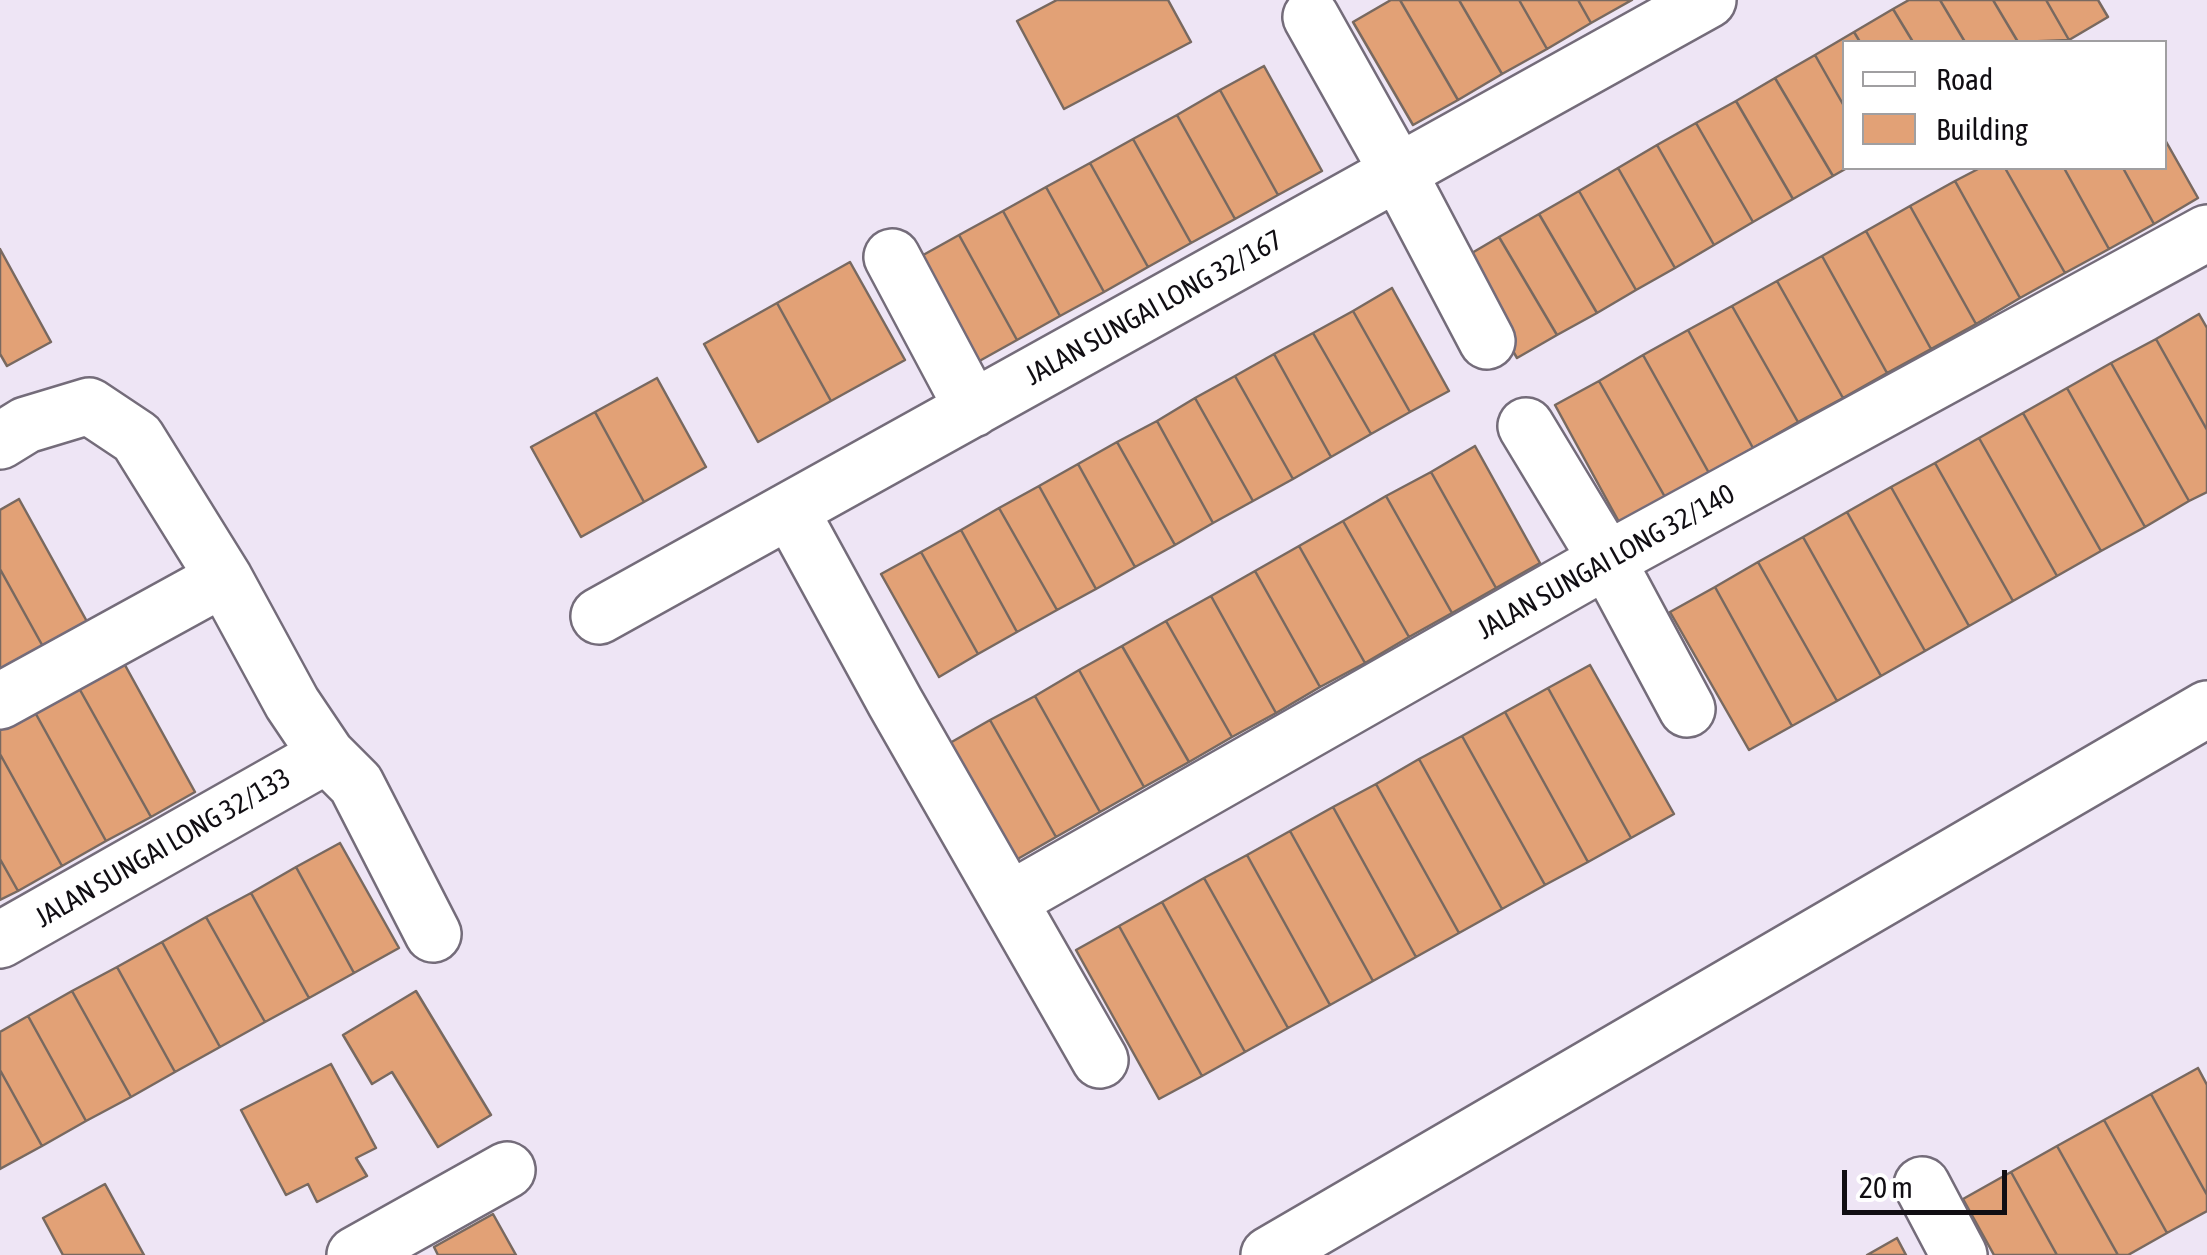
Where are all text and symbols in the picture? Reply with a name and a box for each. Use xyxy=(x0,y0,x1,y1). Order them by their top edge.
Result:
legend xyxy=(1842,40,2167,170)
text: Road xyxy=(1936,62,1993,96)
text: Building xyxy=(1936,112,2028,146)
street label: JALAN SUNGAI LONG 32/167 xyxy=(1019,223,1289,393)
street label: JALAN SUNGAI LONG 32/140 xyxy=(1471,477,1741,647)
street label: JALAN SUNGAI LONG 32/133 xyxy=(29,761,297,935)
scale bar xyxy=(1847,1150,2012,1212)
text: 20 m xyxy=(1859,1170,1913,1204)

